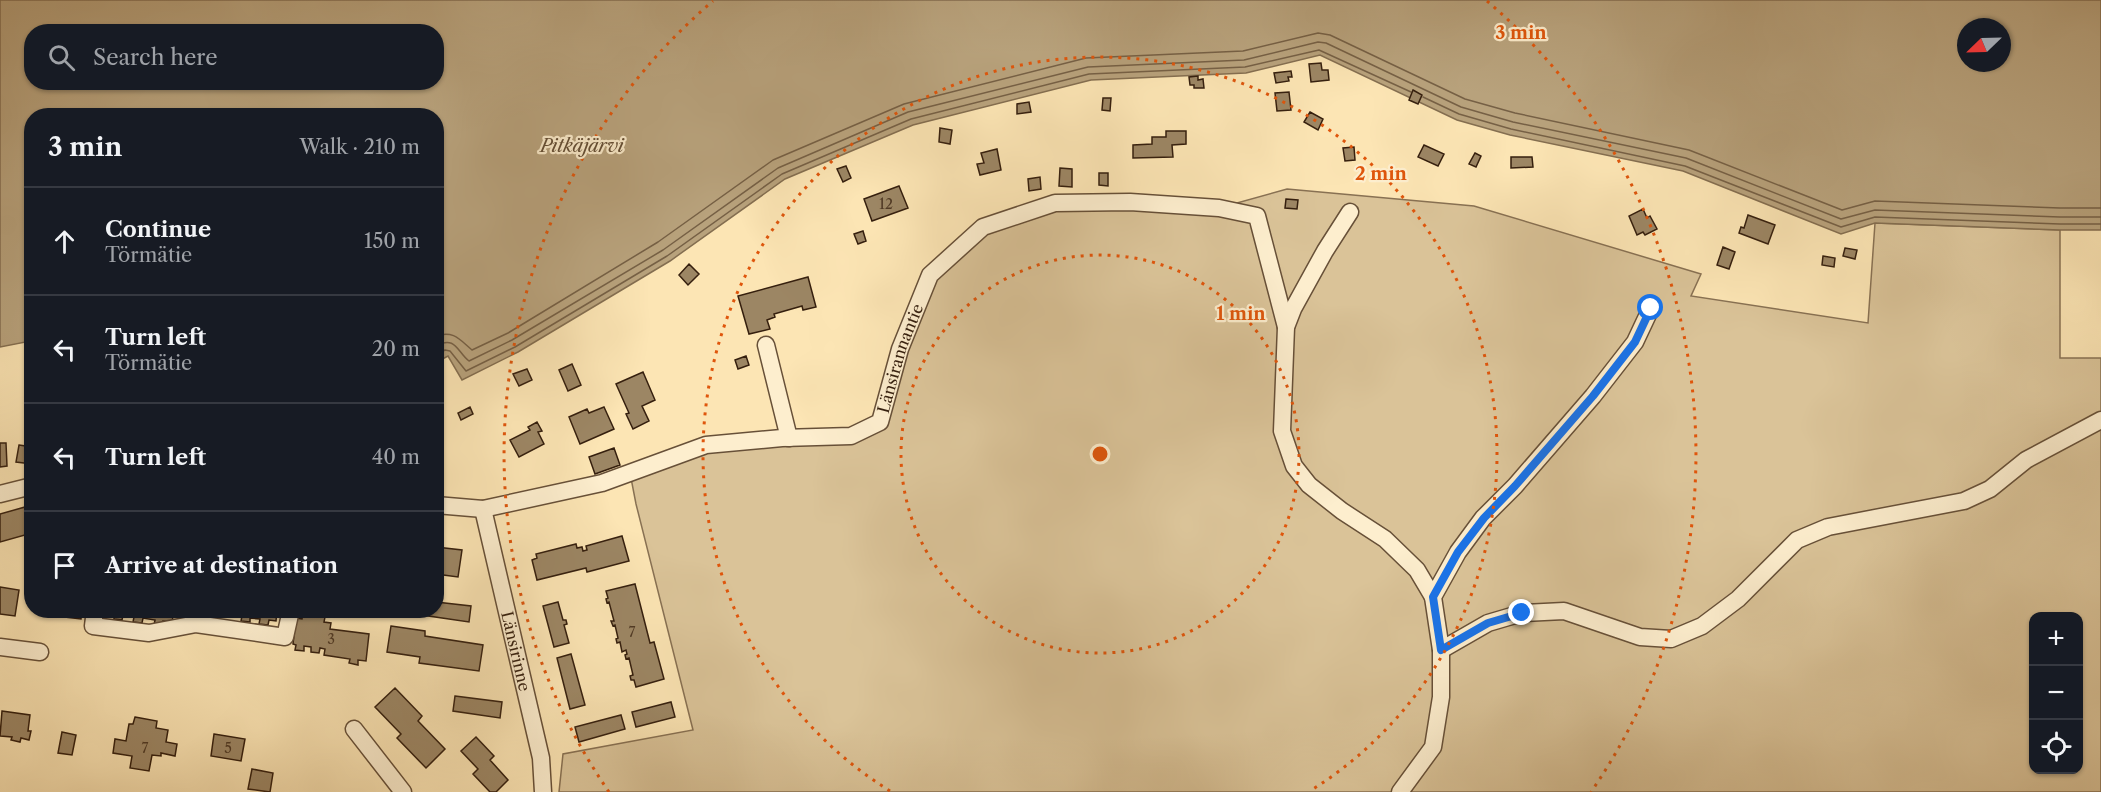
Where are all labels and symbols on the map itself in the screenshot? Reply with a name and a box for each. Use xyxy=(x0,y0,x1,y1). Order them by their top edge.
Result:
north arrow xyxy=(1957,18,2011,72)
text: 3 min xyxy=(1495,22,1547,44)
water label: Pitkäjärvi xyxy=(538,135,625,157)
text: 2 min xyxy=(1355,163,1408,185)
house number: 12 xyxy=(879,195,893,213)
route start xyxy=(1637,294,1663,320)
street label: Länsirannantie xyxy=(873,301,927,415)
text: 1 min xyxy=(1216,303,1266,325)
centre of rings xyxy=(1090,444,1110,464)
route end xyxy=(1508,599,1534,625)
street label: Länsirinne xyxy=(497,609,535,693)
house number: 7 xyxy=(629,623,636,641)
house number: 3 xyxy=(327,630,335,648)
house number: 7 xyxy=(142,739,149,757)
house number: 5 xyxy=(224,739,232,757)

